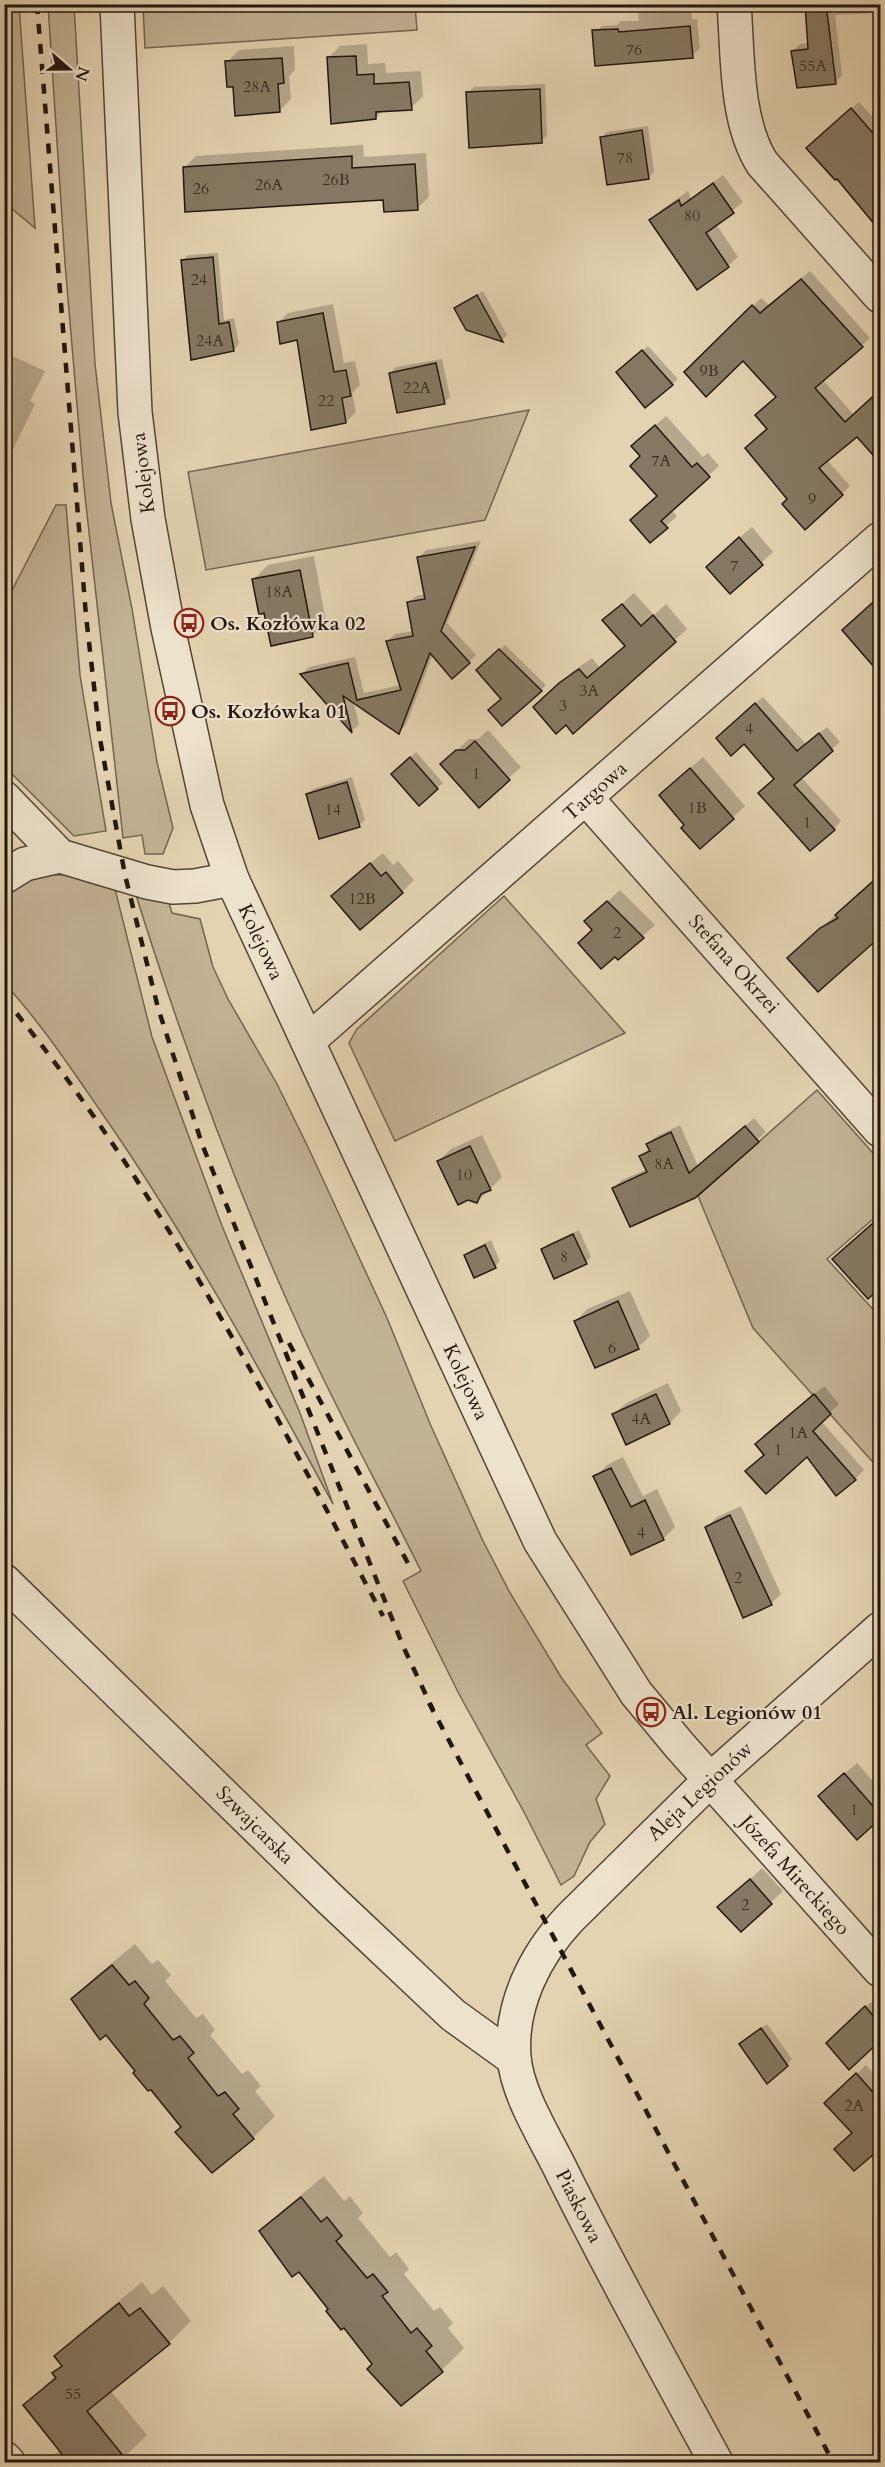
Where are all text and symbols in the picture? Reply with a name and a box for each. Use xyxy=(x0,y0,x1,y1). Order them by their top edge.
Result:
north arrow xyxy=(39,39,99,99)
house number: 76 xyxy=(626,39,642,61)
house number: 55A xyxy=(799,55,828,77)
text: N xyxy=(69,63,95,84)
house number: 28A xyxy=(243,76,272,98)
house number: 78 xyxy=(617,147,633,169)
house number: 26B xyxy=(322,169,350,191)
house number: 26A xyxy=(255,174,284,196)
house number: 26 xyxy=(193,178,209,200)
house number: 80 xyxy=(684,205,700,227)
house number: 24 xyxy=(191,269,207,291)
house number: 24A xyxy=(196,330,225,352)
house number: 9B xyxy=(699,360,719,382)
house number: 22A xyxy=(403,377,432,399)
house number: 22 xyxy=(318,390,334,412)
street label: Kolejowa xyxy=(125,431,161,515)
house number: 7A xyxy=(651,450,671,472)
house number: 9 xyxy=(808,488,816,510)
house number: 7 xyxy=(730,555,738,577)
house number: 18A xyxy=(265,581,294,603)
bus stop icon: Os. Kozłówka 02 xyxy=(173,607,205,639)
place label: Os. Kozłówka 02 xyxy=(210,610,365,637)
house number: 3A xyxy=(579,680,599,702)
bus stop icon: Os. Kozłówka 01 xyxy=(154,695,186,727)
house number: 3 xyxy=(559,695,567,717)
place label: Os. Kozłówka 01 xyxy=(191,698,346,725)
house number: 4 xyxy=(745,718,753,740)
street label: Targowa xyxy=(557,755,633,827)
house number: 1 xyxy=(472,763,480,785)
house number: 1B xyxy=(687,797,707,819)
house number: 14 xyxy=(325,799,341,821)
house number: 1 xyxy=(803,812,811,834)
house number: 12B xyxy=(348,888,376,910)
street label: Kolejowa xyxy=(232,900,290,985)
street label: Stefana Okrzei xyxy=(682,909,786,1020)
house number: 2 xyxy=(613,922,621,944)
house number: 8A xyxy=(654,1153,674,1175)
house number: 10 xyxy=(456,1164,472,1186)
house number: 8 xyxy=(560,1246,568,1268)
house number: 6 xyxy=(608,1337,616,1359)
street label: Kolejowa xyxy=(437,1340,495,1425)
house number: 4A xyxy=(631,1408,651,1430)
house number: 1A xyxy=(788,1422,808,1444)
house number: 1 xyxy=(774,1439,782,1461)
house number: 4 xyxy=(637,1522,645,1544)
house number: 2 xyxy=(734,1567,742,1589)
bus stop icon: Al. Legionów 01 xyxy=(635,1696,667,1728)
place label: Al. Legionów 01 xyxy=(672,1699,822,1726)
street label: Aleja Legionów xyxy=(641,1735,759,1847)
street label: Szwajcarska xyxy=(210,1780,300,1870)
house number: 1 xyxy=(850,1799,858,1821)
street label: Józefa Mireckiego xyxy=(732,1807,856,1941)
house number: 2 xyxy=(741,1894,749,1916)
house number: 2A xyxy=(844,2095,864,2117)
street label: Piaskowa xyxy=(549,2165,609,2248)
house number: 55 xyxy=(65,2383,81,2405)

